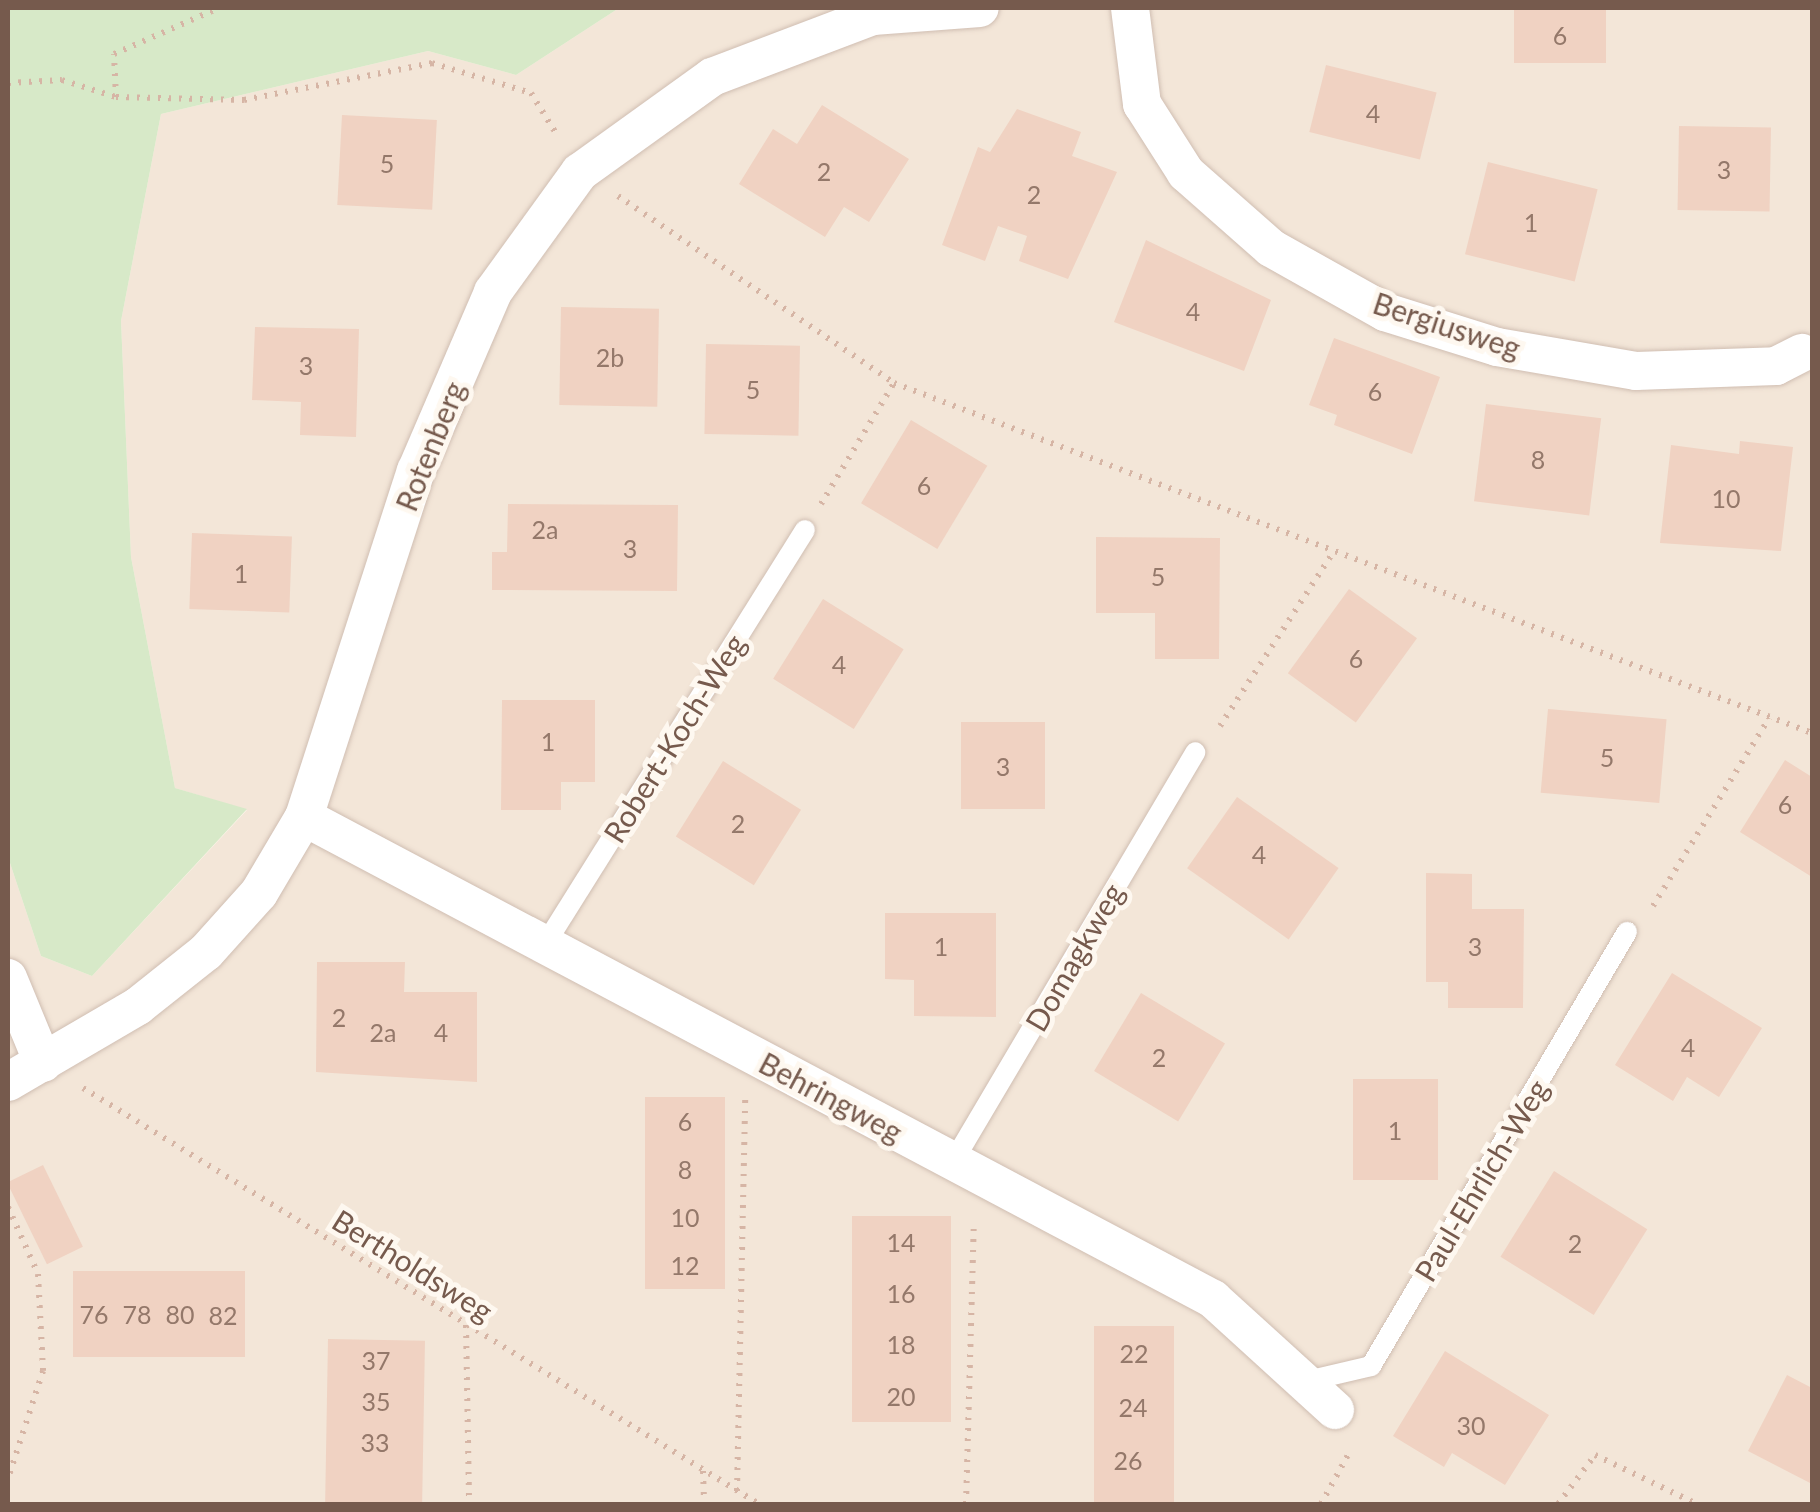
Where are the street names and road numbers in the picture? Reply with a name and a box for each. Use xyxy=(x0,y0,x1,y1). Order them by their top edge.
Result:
street label: Bergiusweg xyxy=(1369,284,1525,366)
street label: Rotenberg xyxy=(388,376,472,516)
street label: Robert-Koch-Weg xyxy=(596,627,752,849)
street label: Domagkweg xyxy=(1017,877,1131,1037)
street label: Behringweg xyxy=(753,1044,909,1150)
street label: Paul-Ehrlich-Weg xyxy=(1407,1073,1555,1287)
street label: Bertholdsweg xyxy=(326,1201,500,1329)

